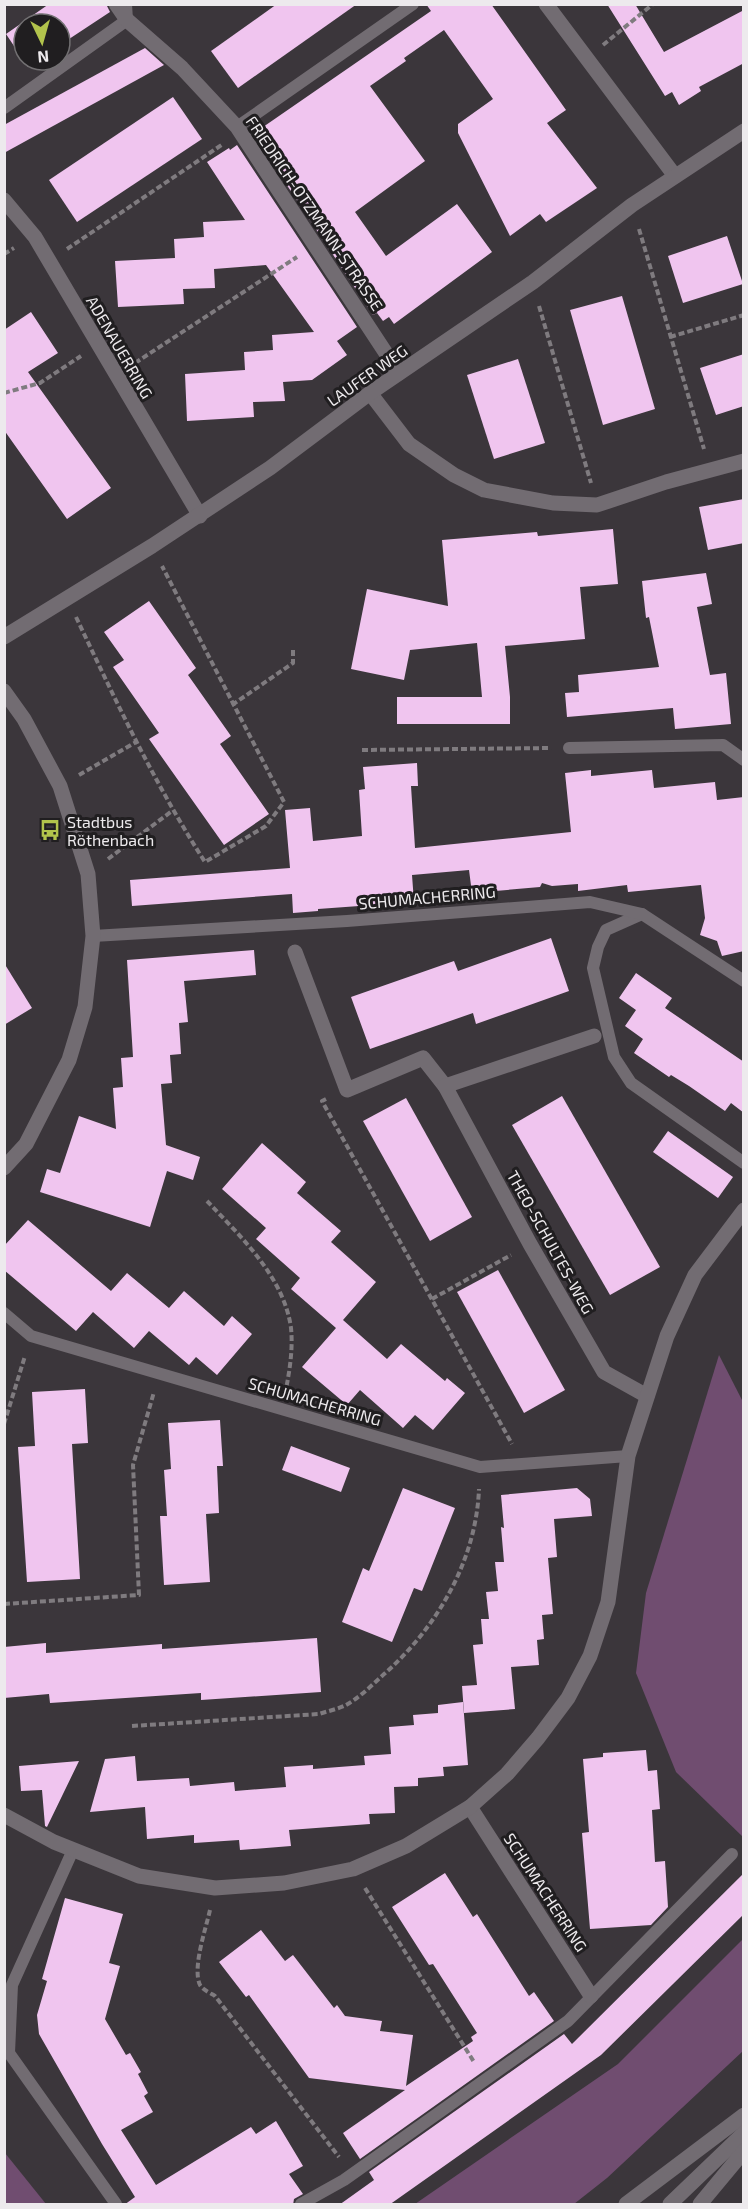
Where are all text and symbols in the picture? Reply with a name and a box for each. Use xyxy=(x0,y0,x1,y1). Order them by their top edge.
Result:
north arrow xyxy=(12,12,72,72)
text: N xyxy=(37,47,50,67)
street label: FRIEDRICH-OTZMANN-STRASSE xyxy=(243,112,387,314)
street label: ADENAUERRING xyxy=(83,292,157,402)
street label: LAUFER WEG xyxy=(323,340,411,410)
place label: Stadtbus Röthenbach xyxy=(67,812,154,849)
bus stop icon: Stadtbus Röthenbach xyxy=(38,818,62,842)
street label: SCHUMACHERRING xyxy=(358,882,496,912)
street label: THEO-SCHULTES-WEG xyxy=(504,1167,598,1317)
street label: SCHUMACHERRING xyxy=(246,1373,384,1429)
street label: SCHUMACHERRING xyxy=(501,1829,591,1955)

